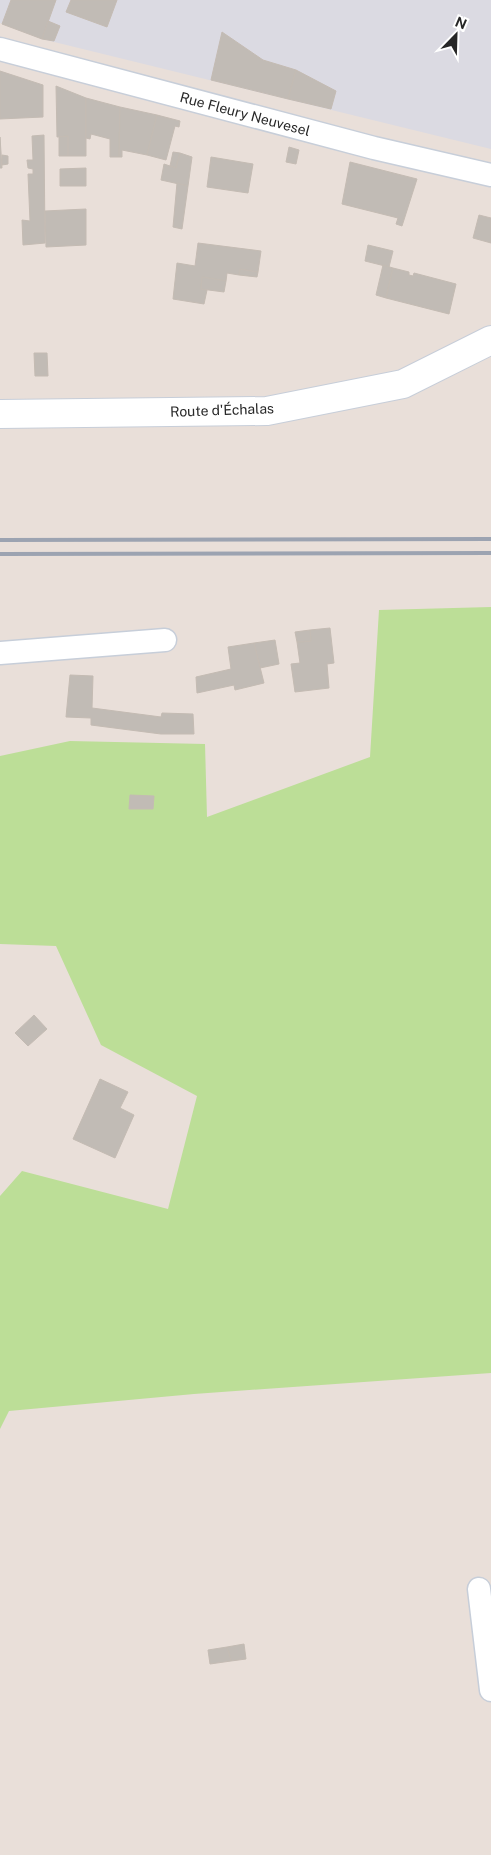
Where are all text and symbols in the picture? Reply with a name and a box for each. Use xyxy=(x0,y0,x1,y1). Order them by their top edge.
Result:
north arrow xyxy=(431,10,481,60)
text: N xyxy=(453,14,469,33)
street label: Rue Fleury Neuvesel xyxy=(178,89,312,139)
street label: Route d'Échalas xyxy=(170,399,274,420)

